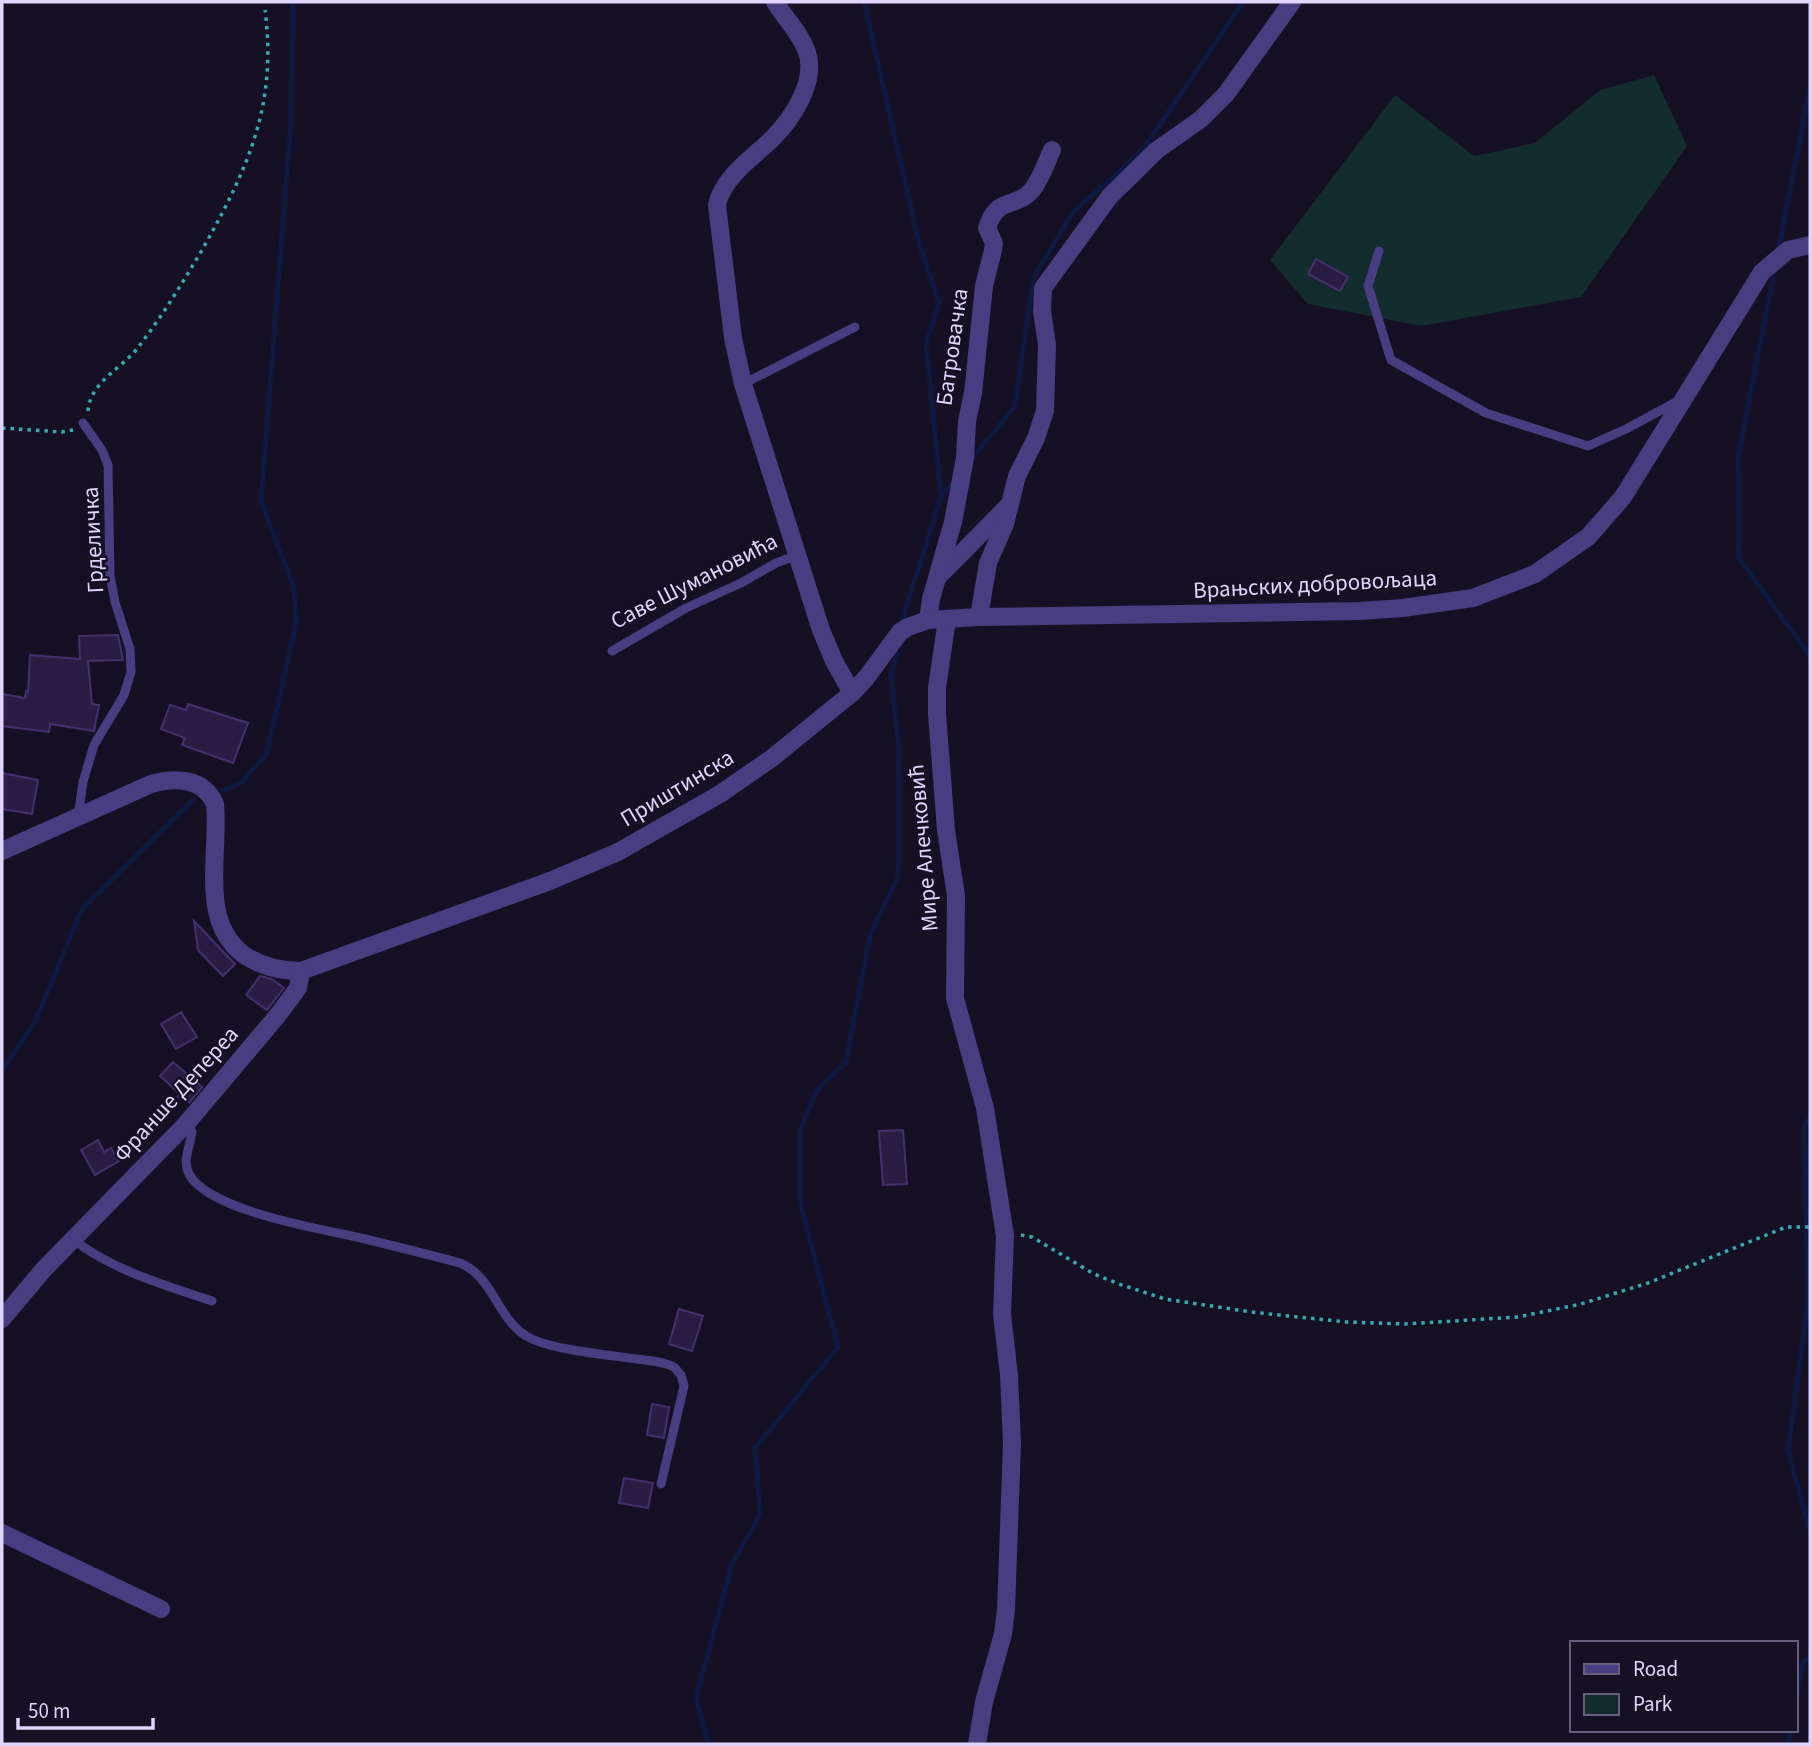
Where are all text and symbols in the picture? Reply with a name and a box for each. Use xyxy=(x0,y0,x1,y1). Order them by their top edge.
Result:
street label: Батровачка xyxy=(927,286,977,408)
street label: Грделичка xyxy=(74,486,112,594)
street label: Саве Шумановића xyxy=(605,525,783,637)
street label: Врањских добровољаца xyxy=(1192,561,1438,607)
street label: Приштинска xyxy=(614,741,740,835)
street label: Мире Алечковић xyxy=(899,763,947,933)
street label: Франше Депереа xyxy=(106,1019,246,1169)
legend xyxy=(1570,1641,1798,1732)
text: Road xyxy=(1633,1654,1678,1684)
scale bar xyxy=(18,1686,152,1730)
text: Park xyxy=(1633,1689,1673,1719)
text: 50 m xyxy=(28,1696,70,1726)

